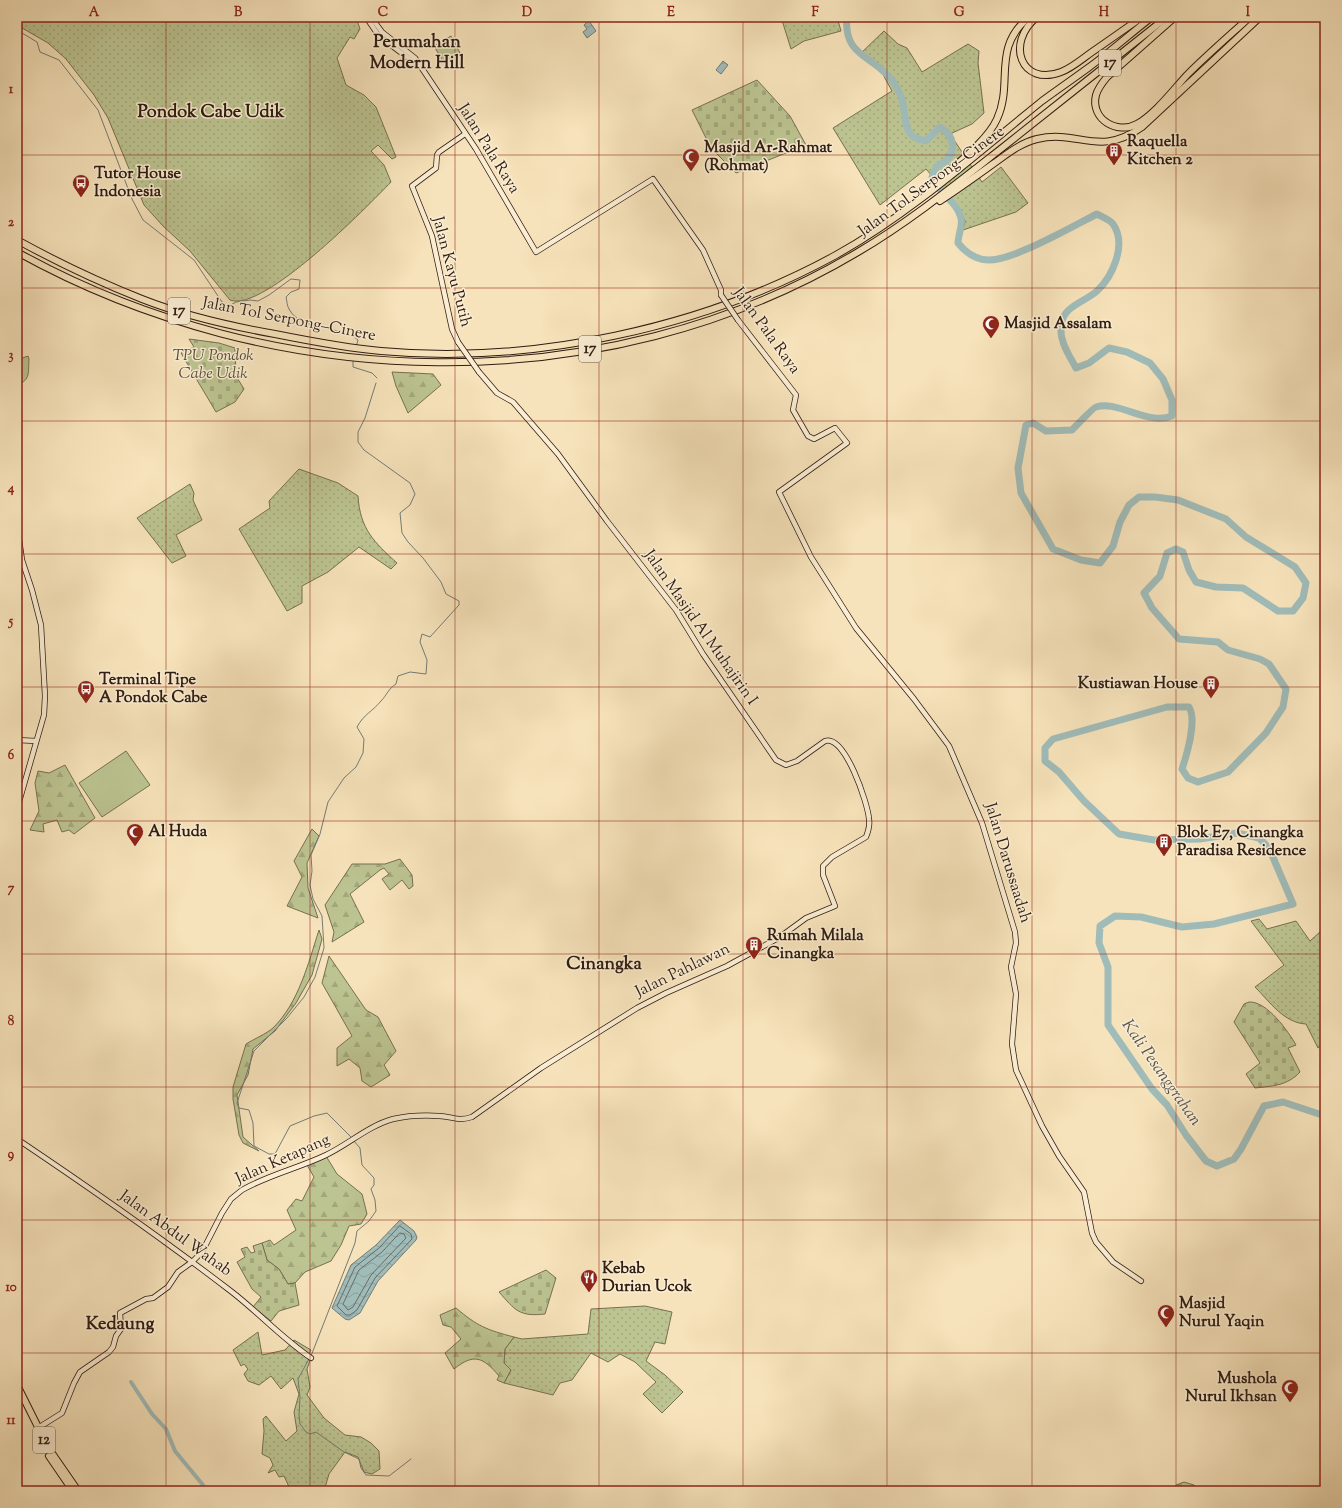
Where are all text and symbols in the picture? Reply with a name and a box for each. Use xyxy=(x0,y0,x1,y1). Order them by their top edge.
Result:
text: A xyxy=(89,4,100,22)
text: B xyxy=(234,4,243,22)
text: C xyxy=(378,4,388,22)
text: D xyxy=(522,4,532,22)
text: E xyxy=(667,4,675,22)
text: F xyxy=(811,4,819,22)
text: G xyxy=(954,4,965,22)
text: H xyxy=(1099,4,1110,22)
text: I xyxy=(1246,4,1251,22)
district label: Perumahan Modern Hill xyxy=(369,30,466,77)
road number: 17 xyxy=(1099,50,1121,76)
text: 1 xyxy=(9,81,14,99)
street label: Jalan Pala Raya xyxy=(451,99,525,199)
district label: Pondok Cabe Udik xyxy=(137,100,285,126)
street label: Jalan Tol Serpong–Cinere xyxy=(853,121,1010,244)
place label: Raquella Kitchen 2 xyxy=(1127,131,1193,172)
place label: Masjid Ar-Rahmat (Rohmat) xyxy=(704,137,833,178)
building icon: Raquella Kitchen 2 xyxy=(1104,141,1124,166)
mosque icon: Masjid Ar-Rahmat (Rohmat) xyxy=(681,147,701,172)
place label: Tutor House Indonesia xyxy=(94,163,182,204)
bus stop icon: Tutor House Indonesia xyxy=(71,173,91,198)
street label: Jalan Kayu Putih xyxy=(425,213,477,330)
text: 2 xyxy=(8,214,15,232)
street label: Jalan Pala Raya xyxy=(726,282,806,380)
street label: Jalan Tol Serpong–Cinere xyxy=(199,292,378,348)
road number: 17 xyxy=(168,298,190,324)
place label: Masjid Assalam xyxy=(1004,313,1113,336)
mosque icon: Masjid Assalam xyxy=(981,314,1001,339)
road number: 17 xyxy=(579,336,601,362)
park label: TPU Pondok Cabe Udik xyxy=(173,345,253,386)
text: 3 xyxy=(8,347,14,365)
text: 4 xyxy=(7,480,15,498)
street label: Jalan Masjid Al Muhajirin I xyxy=(637,545,763,710)
text: 5 xyxy=(8,613,14,631)
place label: Terminal Tipe A Pondok Cabe xyxy=(99,669,208,710)
place label: Kustiawan House xyxy=(1078,673,1199,696)
building icon: Kustiawan House xyxy=(1201,674,1221,699)
bus stop icon: Terminal Tipe A Pondok Cabe xyxy=(76,679,96,704)
text: 6 xyxy=(8,747,15,765)
street label: Jalan Darussaadah xyxy=(977,799,1036,927)
place label: Al Huda xyxy=(148,821,208,844)
mosque icon: Al Huda xyxy=(125,822,145,847)
place label: Blok E7, Cinangka Paradisa Residence xyxy=(1177,822,1307,863)
building icon: Blok E7, Cinangka Paradisa Residence xyxy=(1154,832,1174,857)
text: 7 xyxy=(8,880,15,898)
place label: Rumah Milala Cinangka xyxy=(767,925,864,966)
building icon: Rumah Milala Cinangka xyxy=(744,935,764,960)
street label: Jalan Pahlawan xyxy=(631,938,735,1004)
district label: Cinangka xyxy=(566,952,643,978)
text: 8 xyxy=(8,1013,15,1031)
water label: Kali Pesanggrahan xyxy=(1115,1015,1207,1131)
street label: Jalan Ketapang xyxy=(231,1129,334,1191)
text: 9 xyxy=(8,1146,15,1164)
street label: Jalan Abdul Wahab xyxy=(113,1185,236,1283)
place label: Kebab Durian Ucok xyxy=(602,1258,692,1299)
restaurant icon: Kebab Durian Ucok xyxy=(579,1268,599,1293)
text: 10 xyxy=(5,1279,17,1297)
place label: Masjid Nurul Yaqin xyxy=(1179,1293,1265,1334)
mosque icon: Masjid Nurul Yaqin xyxy=(1156,1303,1176,1328)
district label: Kedaung xyxy=(86,1312,154,1338)
place label: Mushola Nurul Ikhsan xyxy=(1185,1368,1278,1409)
mosque icon: Mushola Nurul Ikhsan xyxy=(1280,1378,1300,1403)
text: 11 xyxy=(7,1412,16,1430)
road number: 12 xyxy=(33,1427,55,1453)

